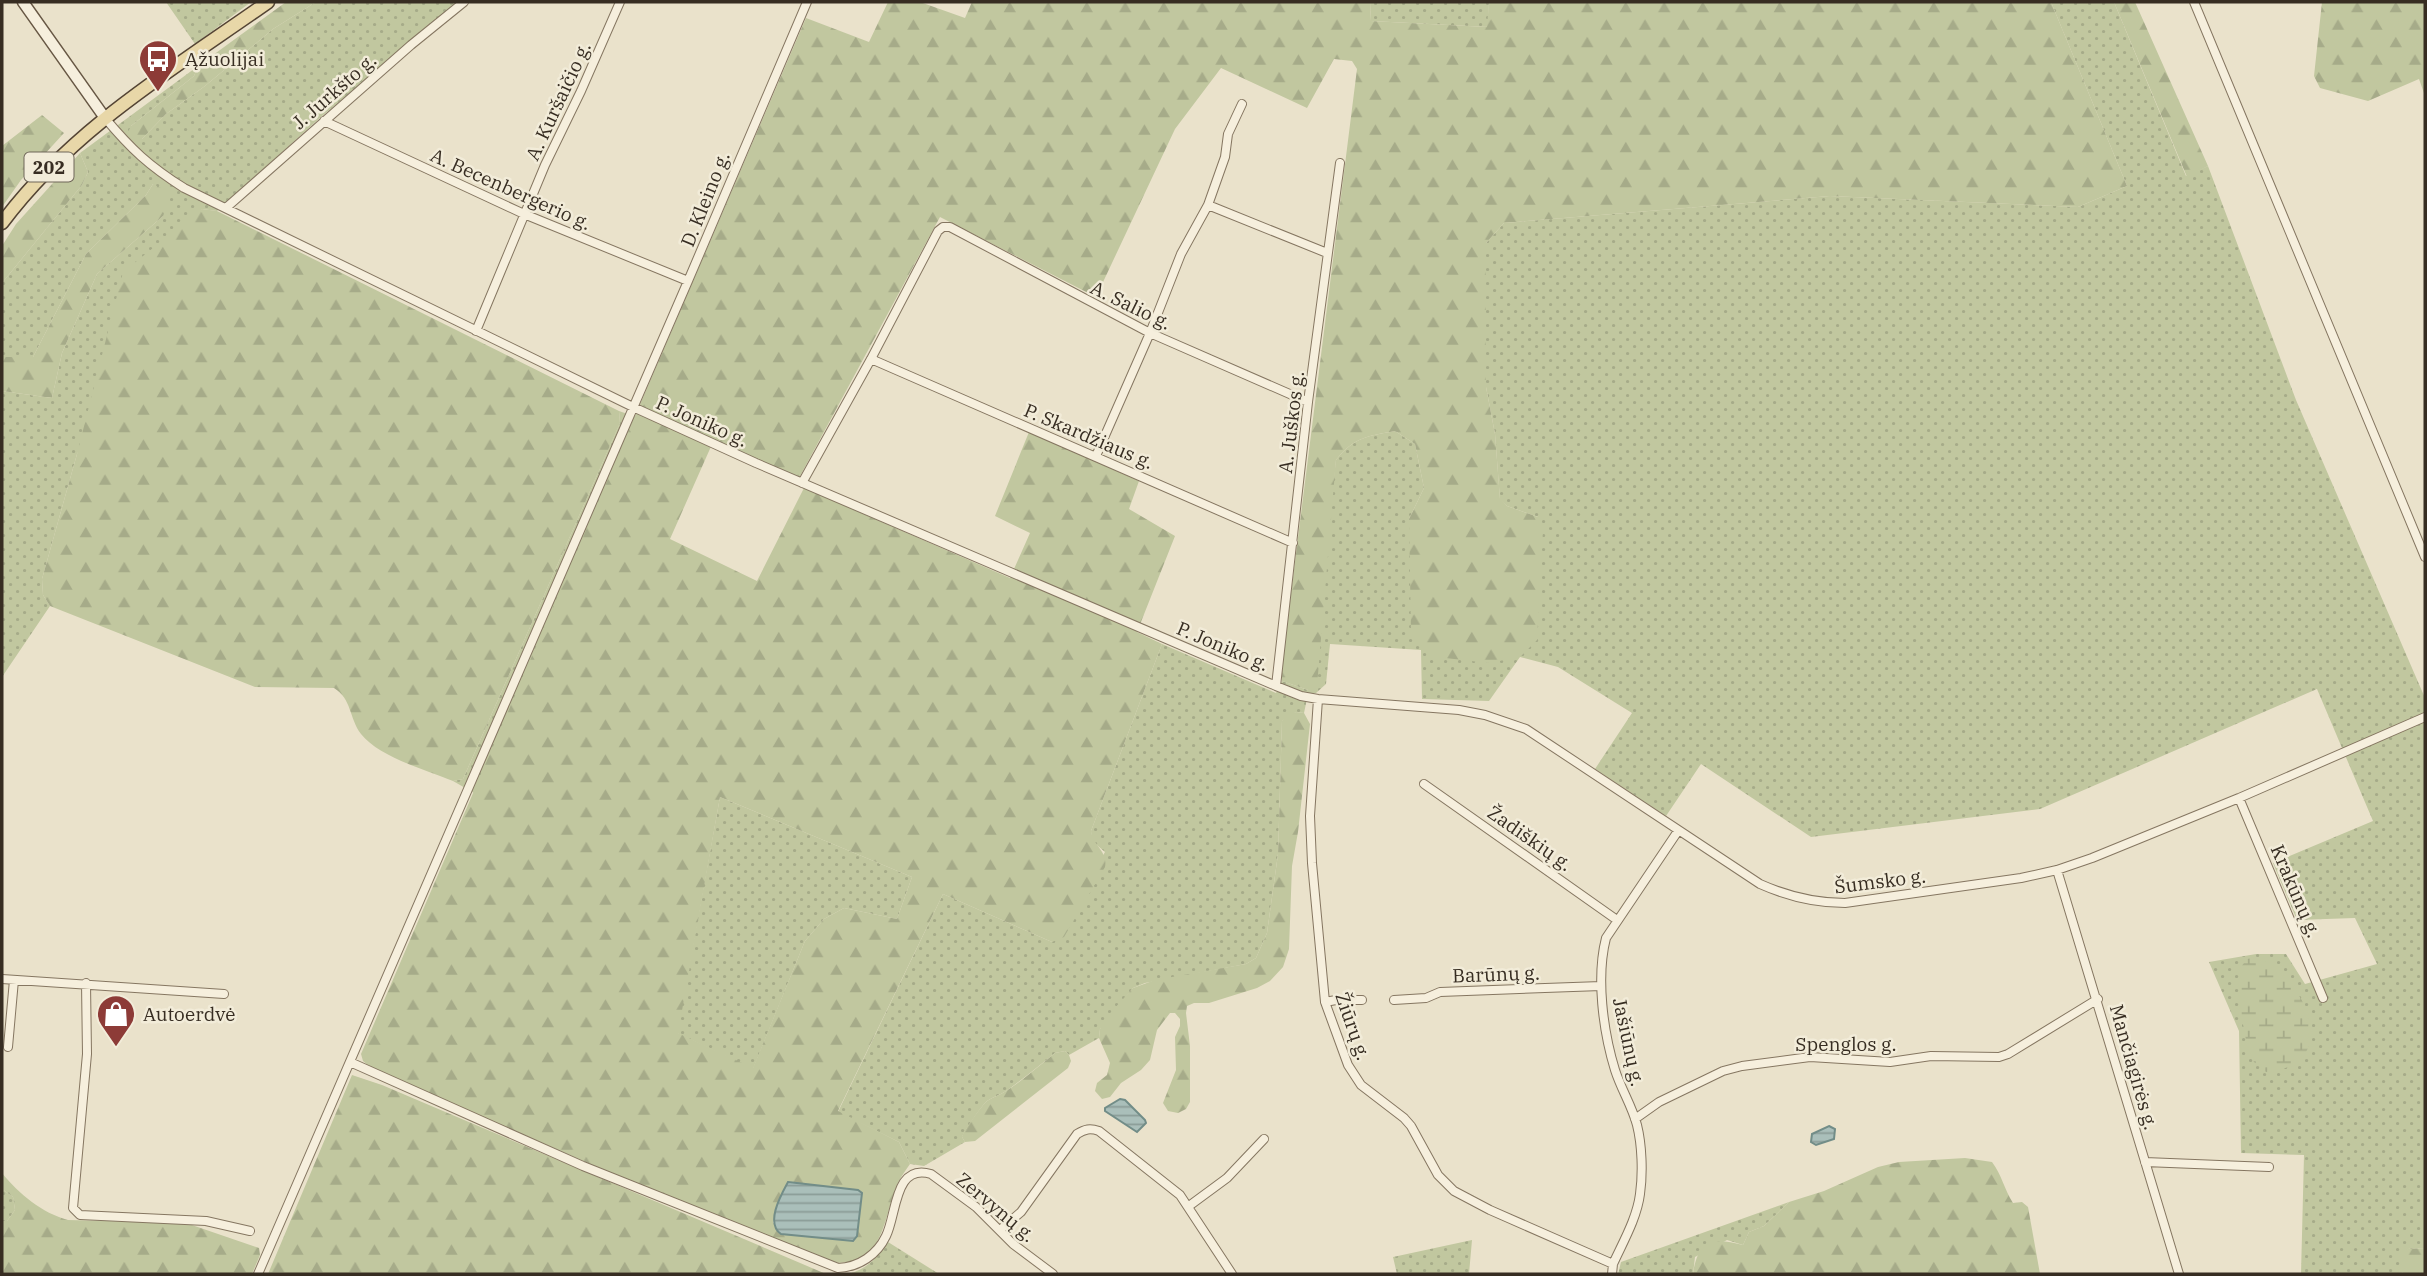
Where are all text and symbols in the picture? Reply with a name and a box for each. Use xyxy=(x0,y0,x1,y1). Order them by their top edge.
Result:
bus stop icon: Ąžuolijai xyxy=(137,38,179,93)
street label: A. Kuršaičio g. xyxy=(520,38,596,164)
place label: Ąžuolijai xyxy=(185,47,264,71)
street label: J. Jurkšto g. xyxy=(287,48,381,134)
street label: A. Becenbergerio g. xyxy=(427,143,595,235)
street label: D. Kleino g. xyxy=(675,148,735,250)
road number: 202 xyxy=(24,152,74,182)
street label: A. Salio g. xyxy=(1087,275,1175,335)
street label: A. Juškos g. xyxy=(1273,369,1309,475)
street label: P. Joniko g. xyxy=(652,390,752,452)
street label: P. Skardžiaus g. xyxy=(1021,398,1157,474)
street label: P. Joniko g. xyxy=(1173,616,1273,676)
street label: Žadiškių g. xyxy=(1483,800,1577,876)
street label: Krakūnų g. xyxy=(2266,841,2326,941)
street label: Šumsko g. xyxy=(1833,863,1927,899)
street label: Barūnų g. xyxy=(1452,960,1540,988)
street label: Žiūrų g. xyxy=(1330,989,1376,1063)
shop icon: Autoerdvė xyxy=(95,993,137,1048)
street label: Jašiūnų g. xyxy=(1608,996,1650,1088)
street label: Mančiagirės g. xyxy=(2105,1001,2163,1133)
place label: Autoerdvė xyxy=(143,1002,235,1026)
street label: Spenglos g. xyxy=(1795,1032,1897,1056)
street label: Zervynų g. xyxy=(952,1167,1040,1247)

